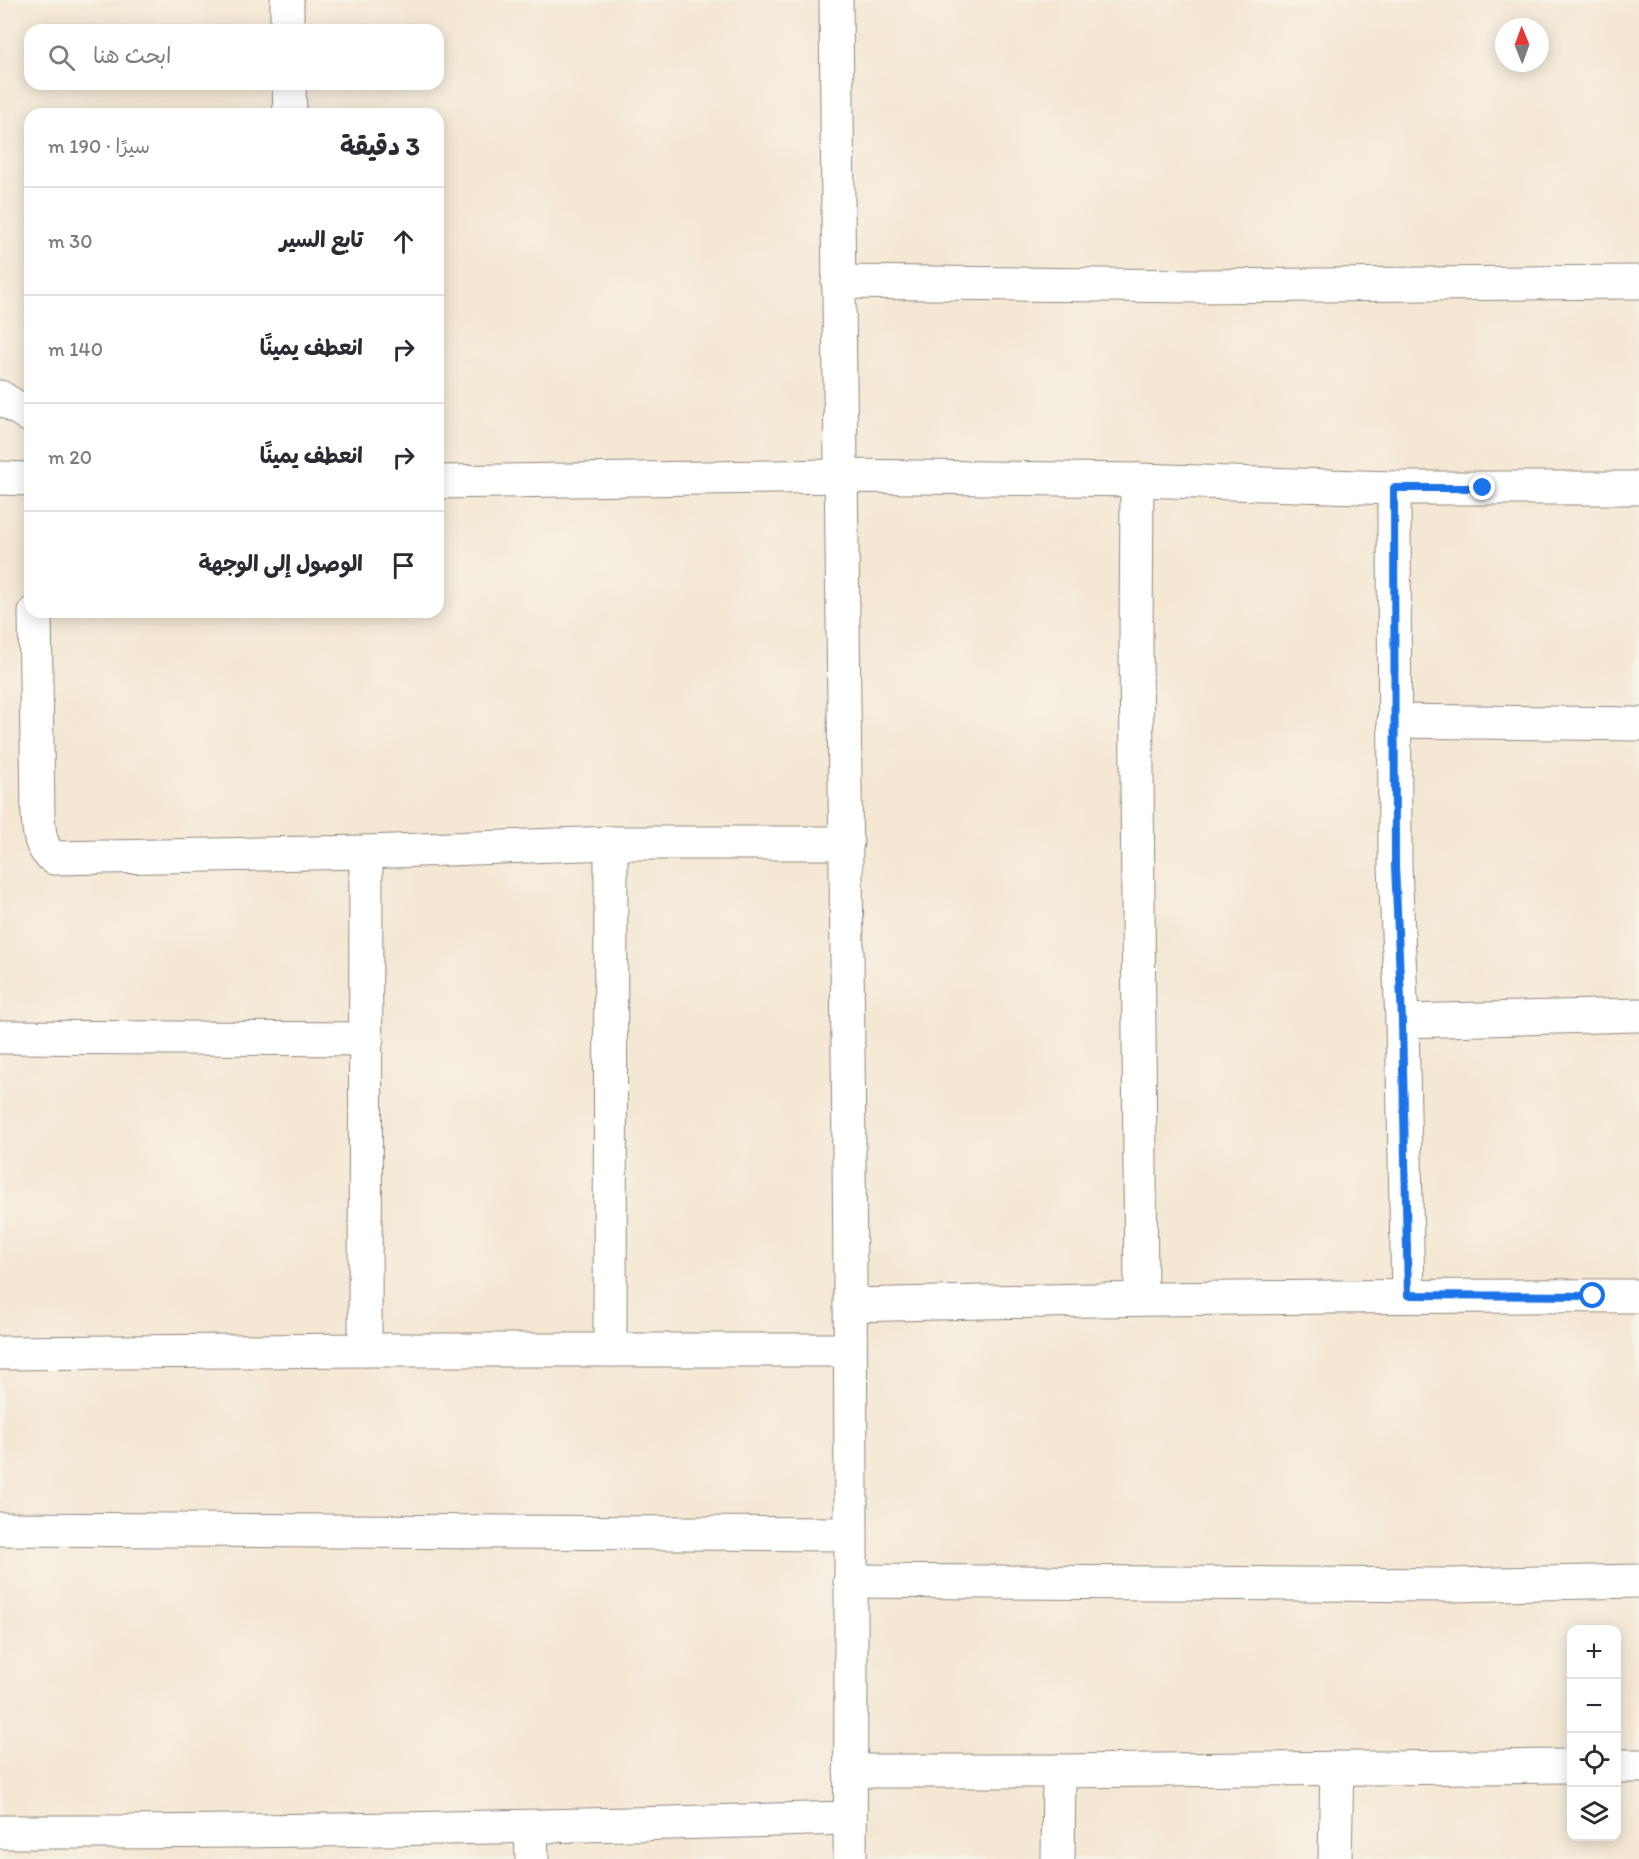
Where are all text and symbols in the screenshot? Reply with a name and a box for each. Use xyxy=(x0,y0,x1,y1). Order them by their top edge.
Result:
north arrow xyxy=(1495,18,1549,72)
search box xyxy=(24,24,444,90)
icon: search xyxy=(45,41,78,74)
text: ابحث هنا xyxy=(93,42,172,69)
text: 3 دقيقة xyxy=(340,130,420,162)
text: سيرًا · 190 m xyxy=(48,134,150,158)
icon: ahead xyxy=(387,225,420,258)
text: تابع السير xyxy=(280,226,363,253)
text: 30 m xyxy=(48,229,93,253)
icon: right xyxy=(387,333,420,366)
text: انعطف يمينًا xyxy=(260,334,363,361)
text: 140 m xyxy=(48,337,103,361)
icon: right xyxy=(387,441,420,474)
text: انعطف يمينًا xyxy=(260,442,363,469)
text: 20 m xyxy=(48,445,92,469)
route end xyxy=(1469,474,1495,500)
icon: arrive xyxy=(387,549,420,582)
text: الوصول إلى الوجهة xyxy=(198,550,363,577)
route start xyxy=(1579,1282,1605,1308)
map controls xyxy=(1567,1625,1621,1841)
button: + xyxy=(1567,1625,1621,1679)
button: − xyxy=(1567,1679,1621,1733)
button: locate xyxy=(1567,1733,1621,1787)
button: layers xyxy=(1567,1787,1621,1841)

